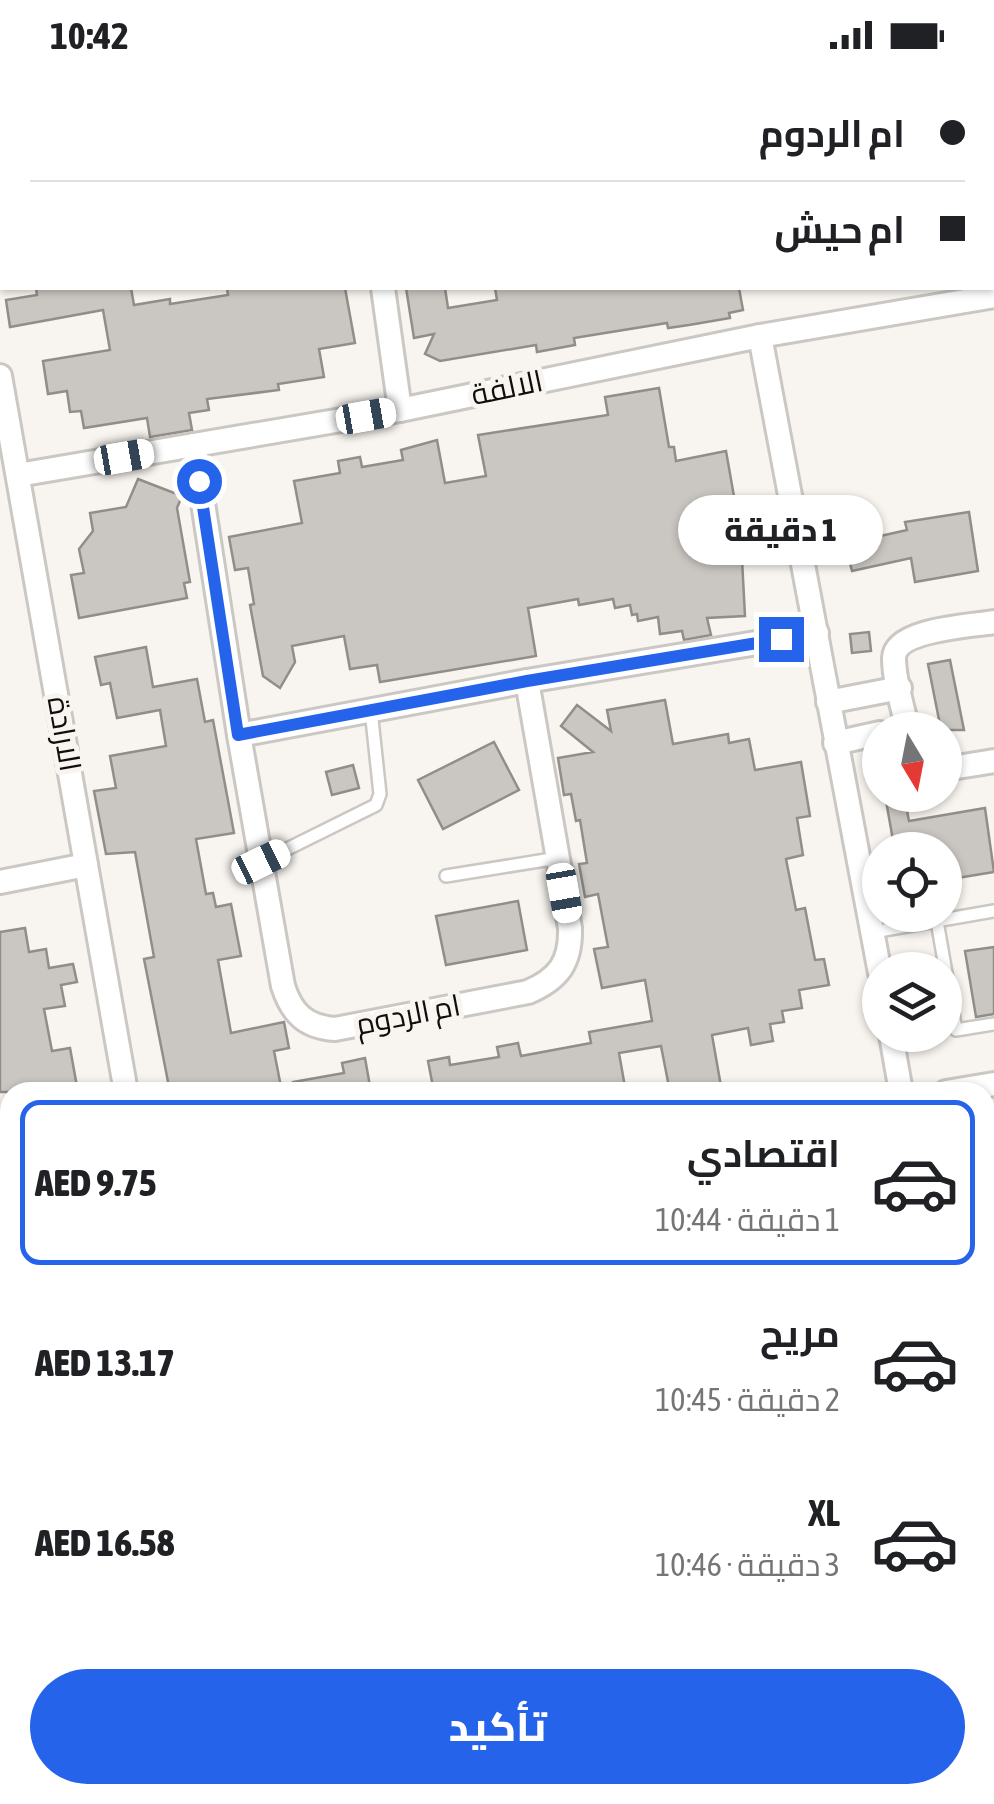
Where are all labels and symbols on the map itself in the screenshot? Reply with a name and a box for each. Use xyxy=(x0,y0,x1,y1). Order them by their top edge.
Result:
street label: الالفة xyxy=(468,363,546,411)
car xyxy=(334,396,398,436)
car xyxy=(92,437,156,477)
route start xyxy=(177,459,222,504)
callout: 1 دقيقة xyxy=(678,494,884,564)
route end xyxy=(759,617,804,662)
street label: الارادة xyxy=(41,694,88,774)
north arrow xyxy=(862,712,962,812)
car xyxy=(227,835,295,889)
car xyxy=(544,861,584,925)
street label: ام الردوم xyxy=(353,987,464,1045)

